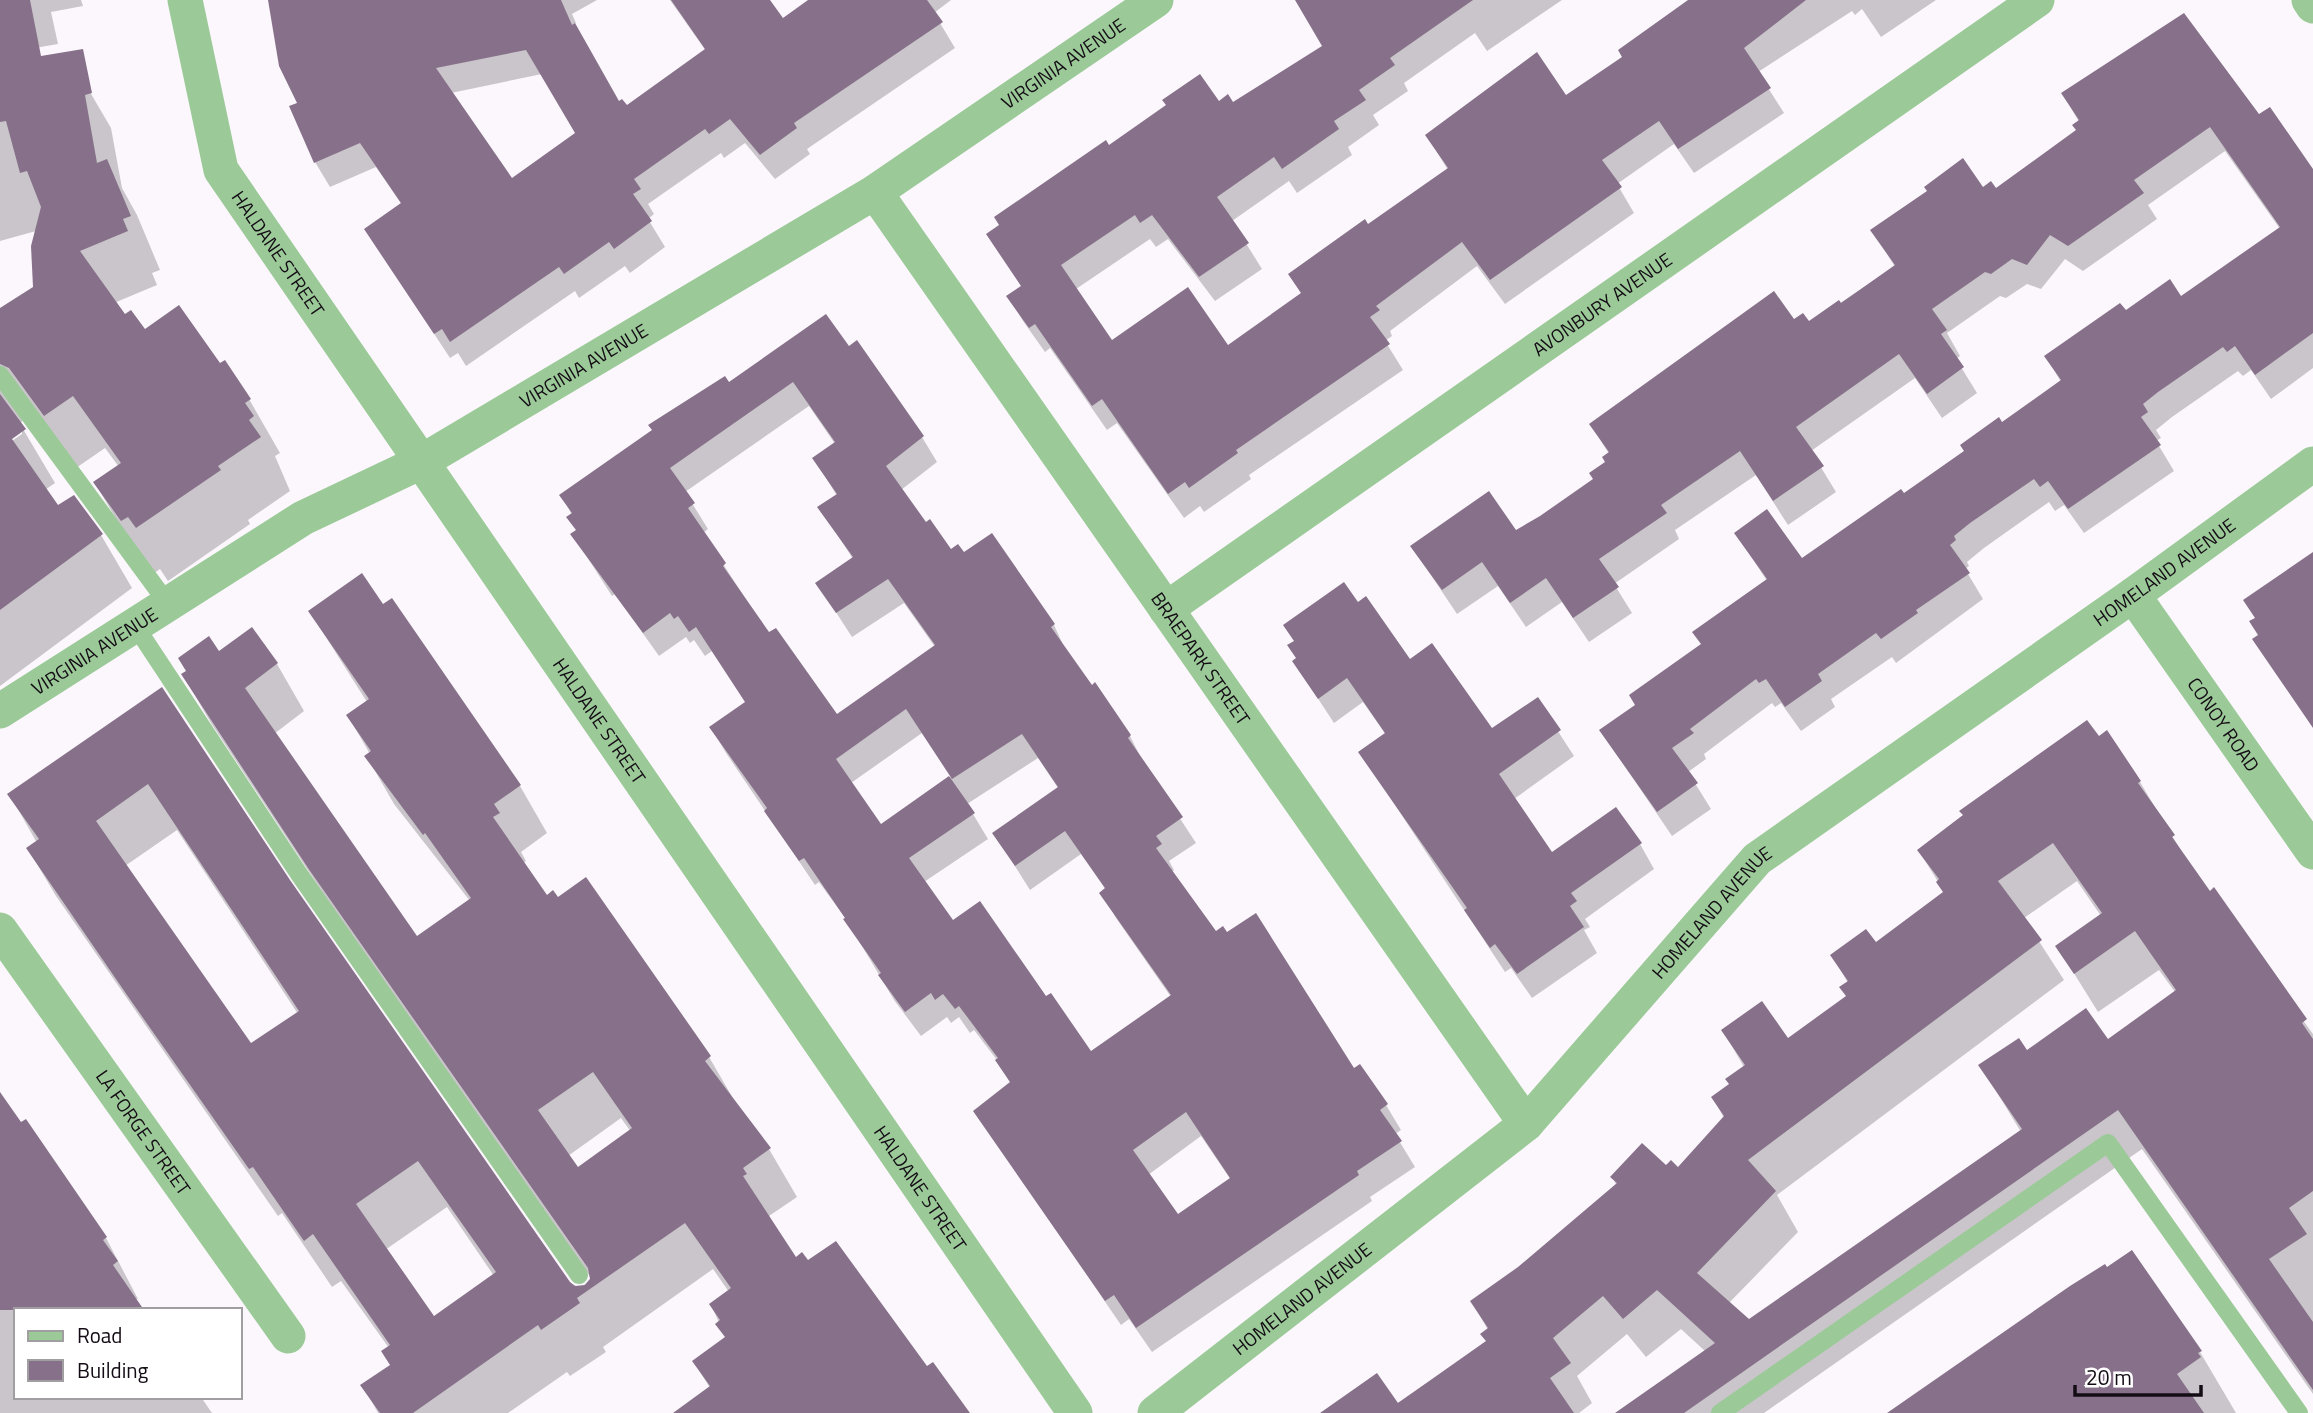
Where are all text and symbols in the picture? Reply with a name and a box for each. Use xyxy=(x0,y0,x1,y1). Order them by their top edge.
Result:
street label: VIRGINIA AVENUE xyxy=(995,10,1131,116)
street label: HALDANE STREET xyxy=(225,184,332,322)
street label: AVONBURY AVENUE xyxy=(1526,245,1678,363)
street label: VIRGINIA AVENUE xyxy=(514,315,653,414)
street label: HOMELAND AVENUE xyxy=(2087,510,2241,633)
street label: BRAEPARK STREET xyxy=(1144,586,1258,731)
street label: VIRGINIA AVENUE xyxy=(25,599,163,702)
street label: HALDANE STREET xyxy=(546,652,653,789)
street label: CONOY ROAD xyxy=(2181,671,2267,777)
street label: HOMELAND AVENUE xyxy=(1644,838,1777,985)
street label: LA FORGE STREET xyxy=(89,1063,199,1201)
street label: HALDANE STREET xyxy=(867,1119,975,1257)
street label: HOMELAND AVENUE xyxy=(1226,1235,1377,1362)
legend xyxy=(14,1308,242,1399)
text: Road xyxy=(77,1319,122,1351)
text: Building xyxy=(77,1354,149,1386)
scale bar xyxy=(2075,1354,2201,1398)
text: 20 m xyxy=(2086,1361,2132,1393)

